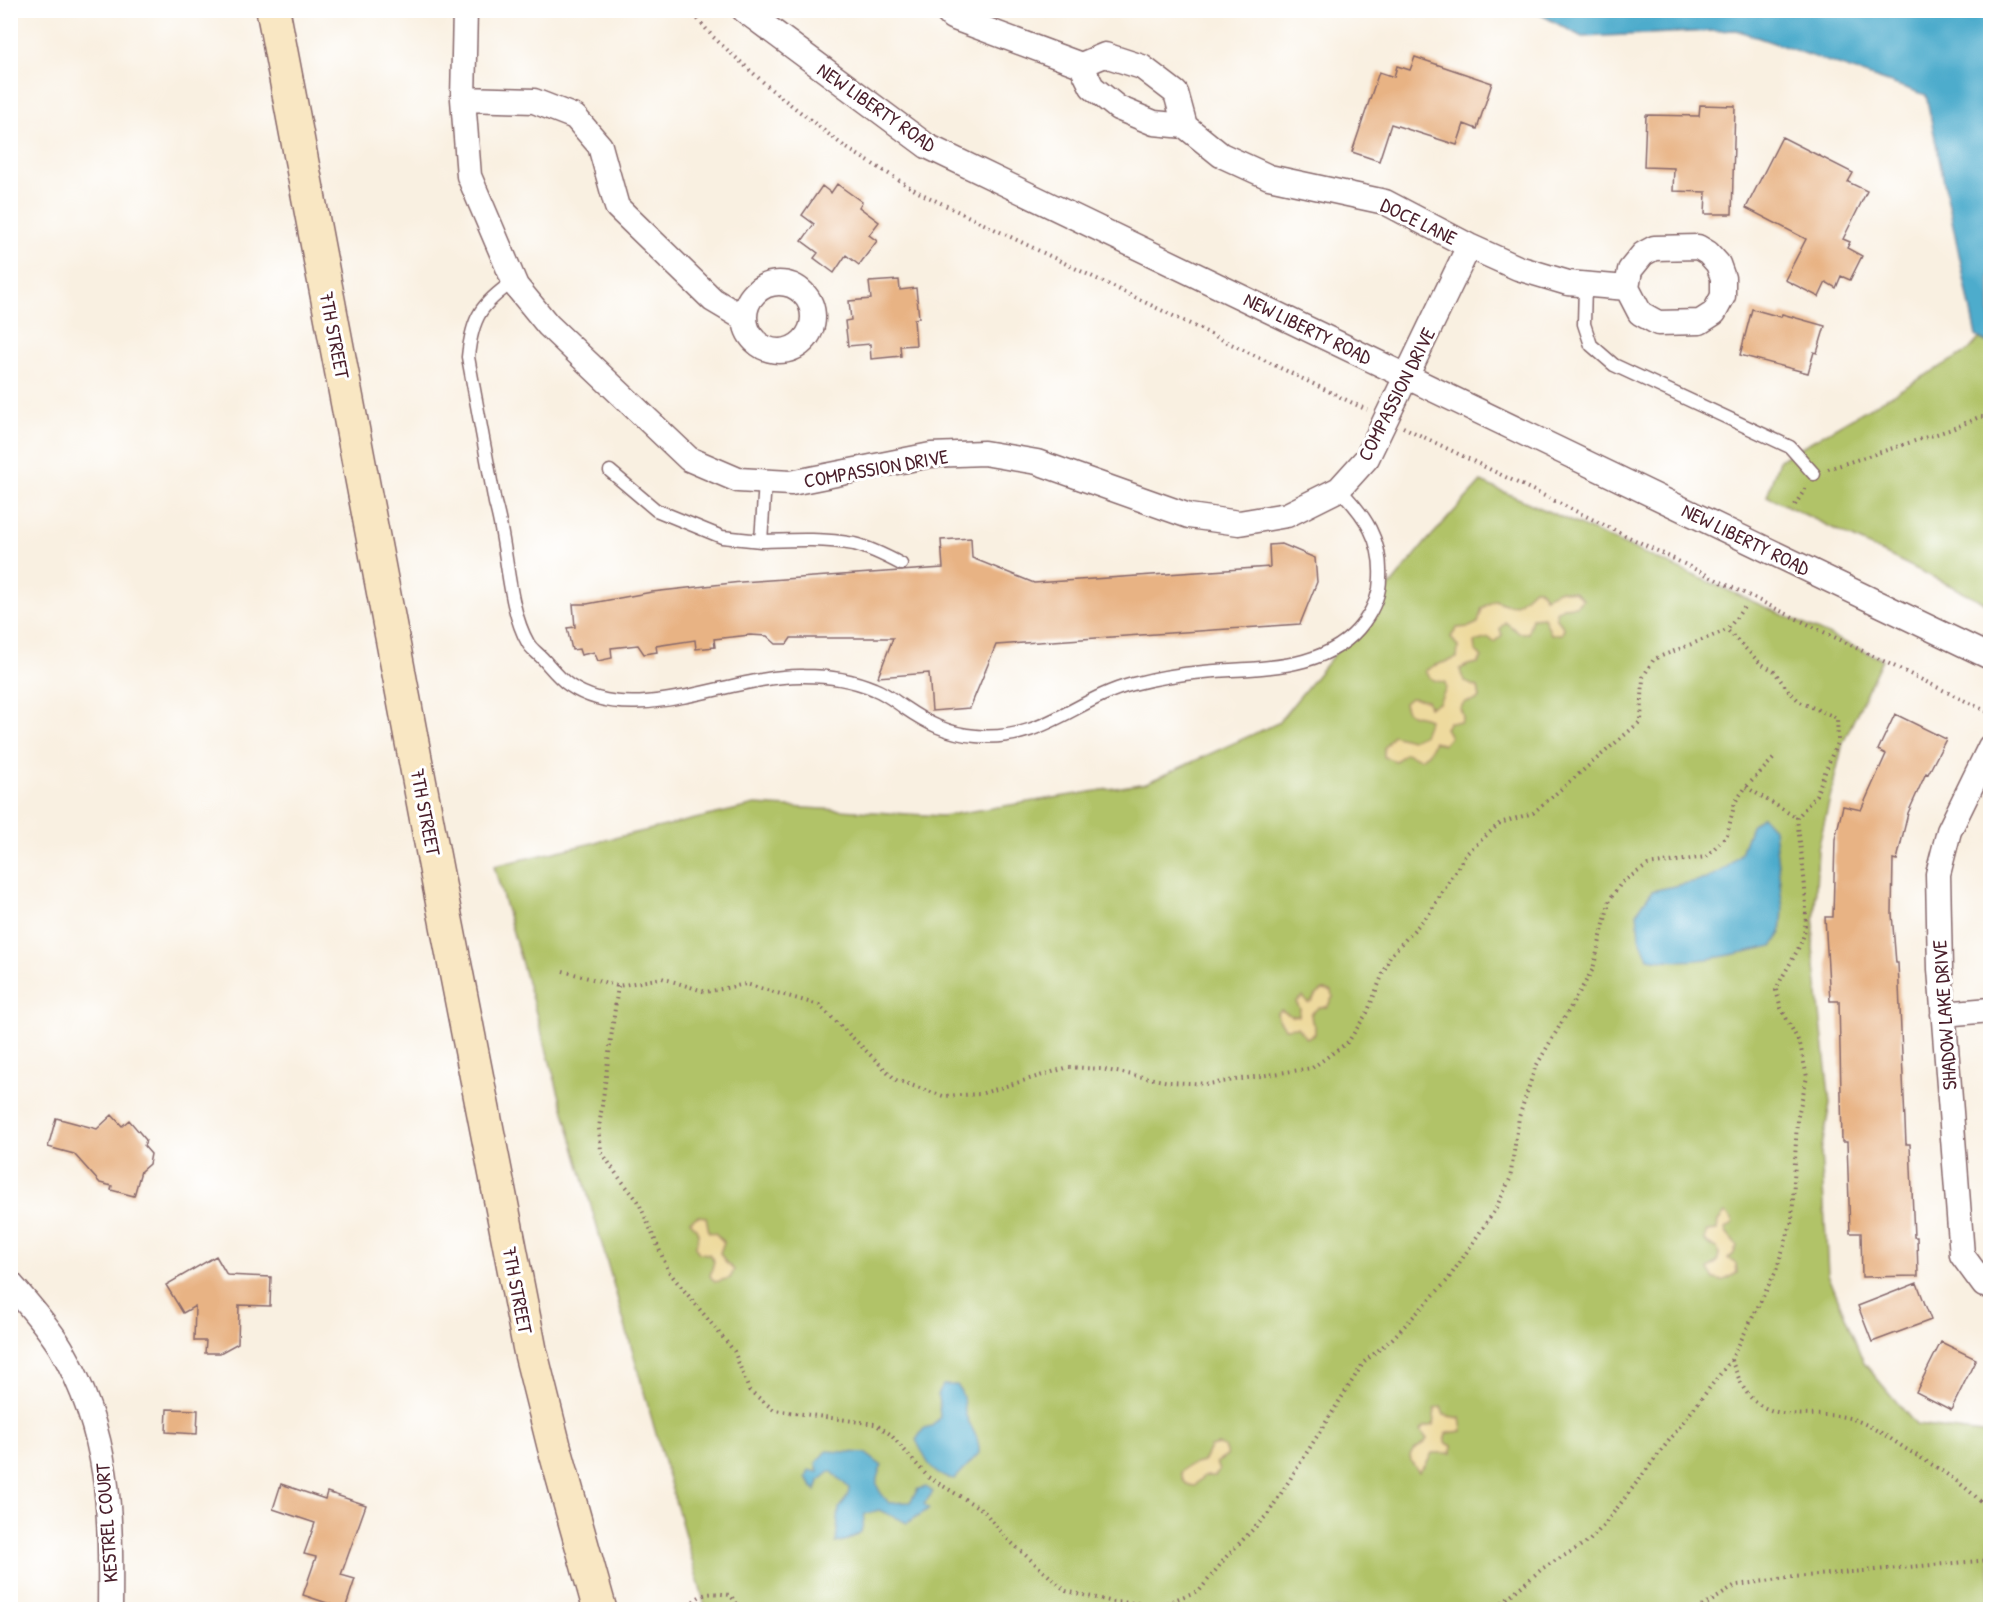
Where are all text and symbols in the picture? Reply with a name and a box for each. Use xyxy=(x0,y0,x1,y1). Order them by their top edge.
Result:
street label: NEW LIBERTY ROAD xyxy=(812,56,942,158)
street label: DOCE LANE xyxy=(1376,191,1462,251)
street label: NEW LIBERTY ROAD xyxy=(1240,285,1377,371)
street label: 7TH STREET xyxy=(313,289,357,381)
street label: COMPASSION DRIVE xyxy=(1351,323,1441,465)
street label: COMPASSION DRIVE xyxy=(802,442,950,494)
street label: NEW LIBERTY ROAD xyxy=(1678,496,1815,582)
street label: 7TH STREET xyxy=(404,766,448,858)
street label: SHADOW LAKE DRIVE xyxy=(1925,939,1963,1091)
street label: 7TH STREET xyxy=(496,1244,540,1336)
street label: KESTREL COURT xyxy=(88,1462,124,1583)

